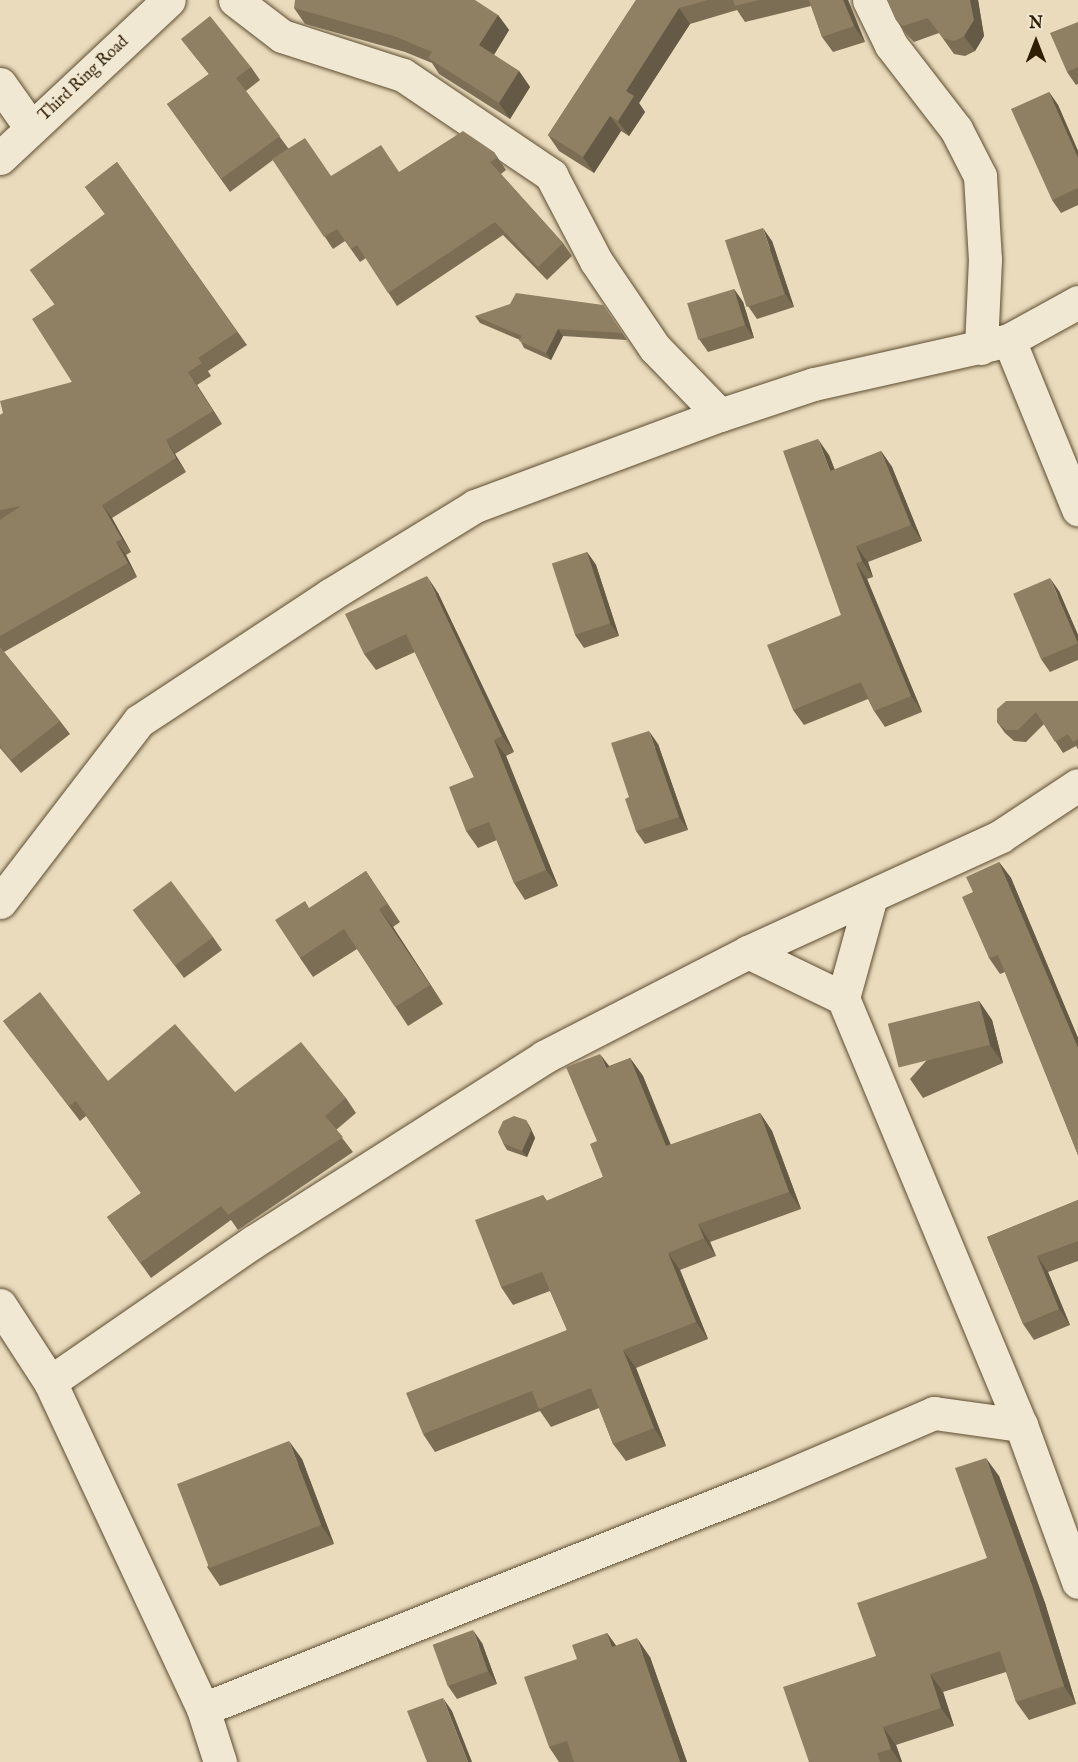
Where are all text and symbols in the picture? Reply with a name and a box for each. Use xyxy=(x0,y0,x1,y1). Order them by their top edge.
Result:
north arrow xyxy=(1006,12,1066,72)
text: N xyxy=(1029,14,1043,34)
street label: Third Ring Road xyxy=(35,33,133,125)

